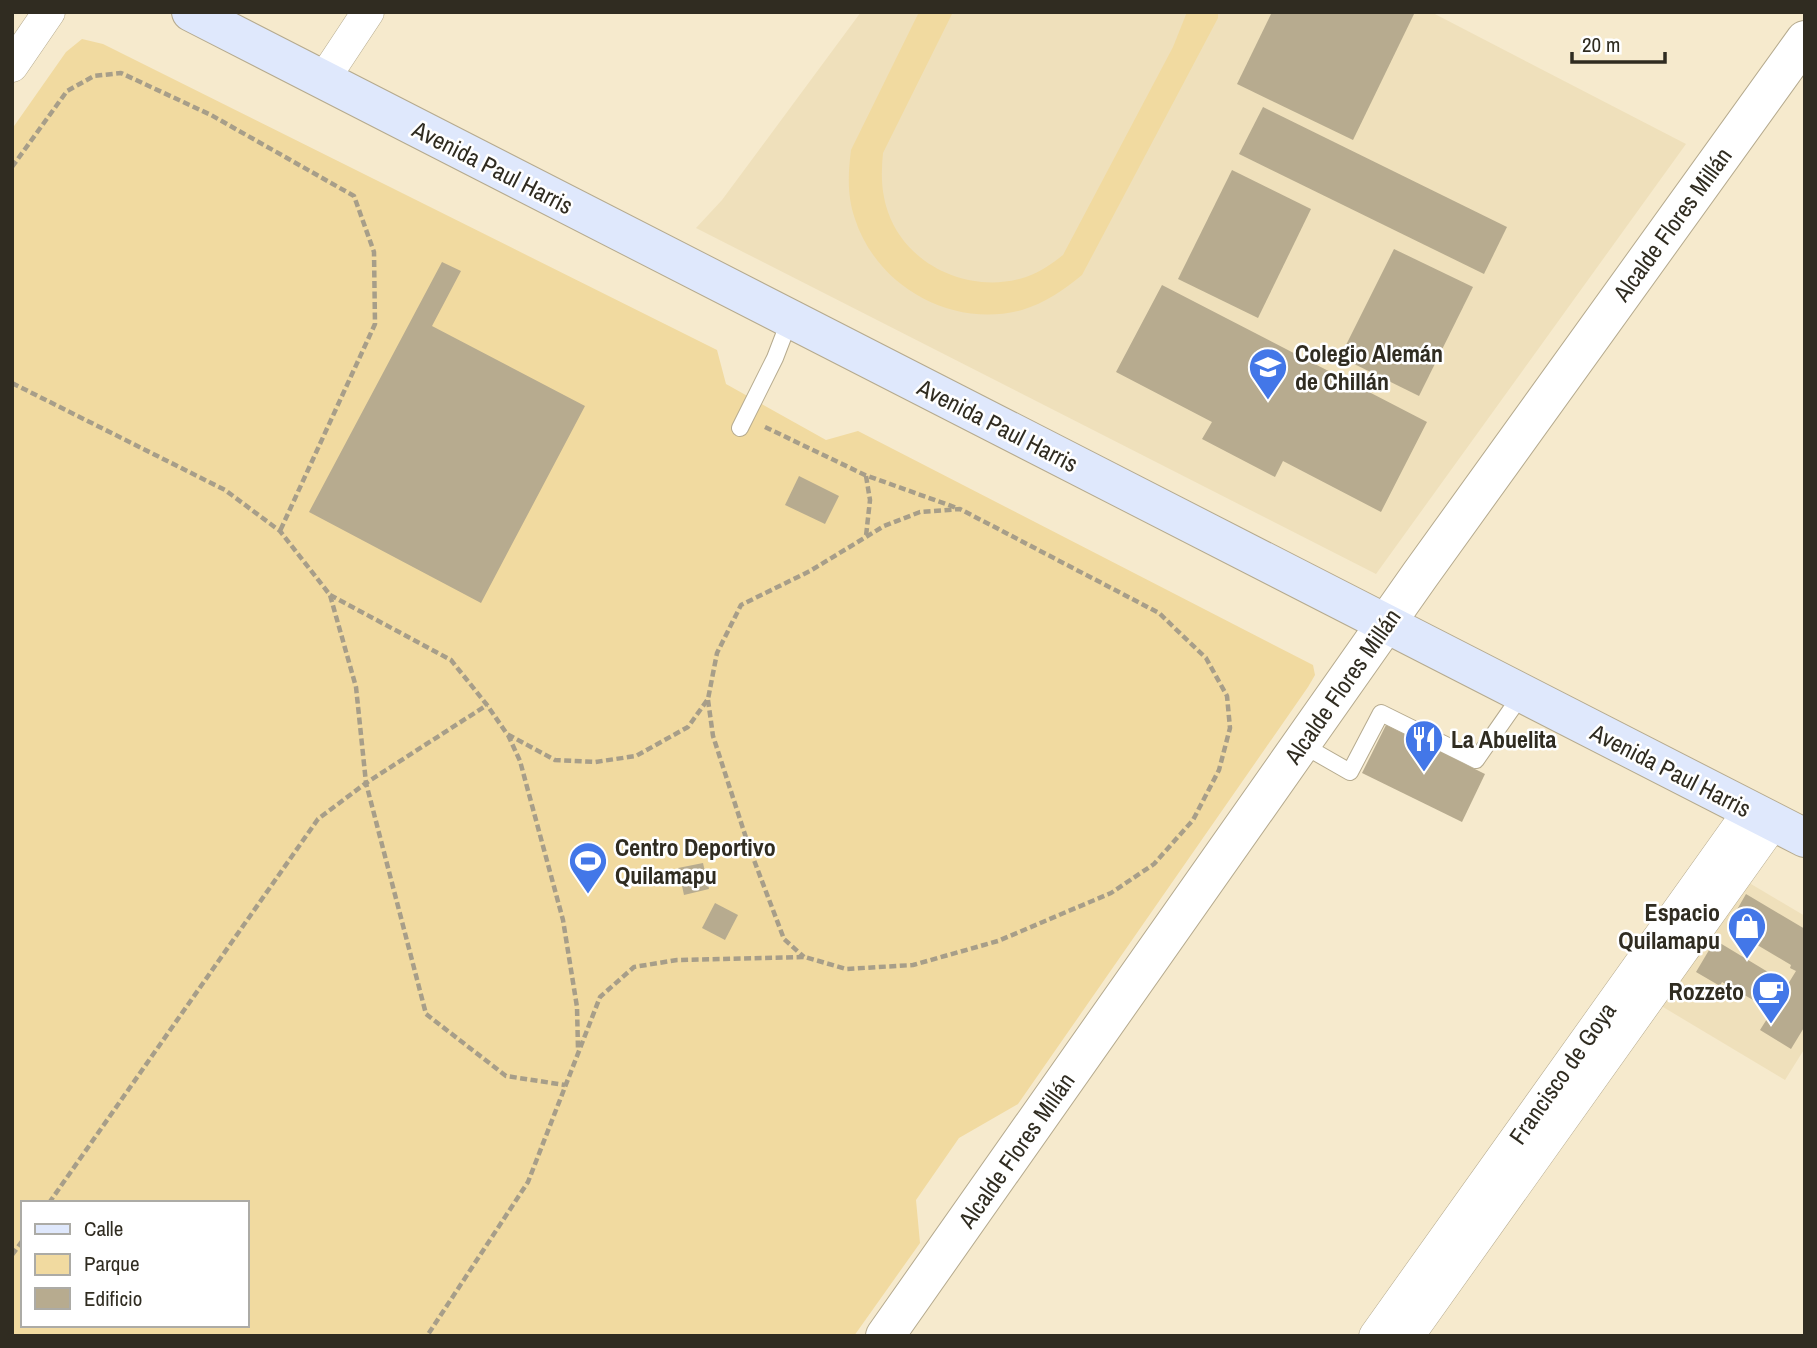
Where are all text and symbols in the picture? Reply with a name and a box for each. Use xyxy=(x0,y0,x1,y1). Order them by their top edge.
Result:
scale bar xyxy=(1572,21,1665,65)
text: 20 m xyxy=(1582,30,1620,59)
street label: Avenida Paul Harris xyxy=(407,112,579,221)
street label: Alcalde Flores Millán xyxy=(1605,141,1739,308)
place label: Colegio Alemán de Chillán xyxy=(1295,337,1443,397)
school or university icon: Colegio Alemán de Chillán xyxy=(1247,346,1289,401)
street label: Avenida Paul Harris xyxy=(912,370,1084,479)
street label: Alcalde Flores Millán xyxy=(1276,602,1407,771)
street label: Avenida Paul Harris xyxy=(1585,715,1757,824)
restaurant icon: La Abuelita xyxy=(1403,718,1445,773)
place label: La Abuelita xyxy=(1451,723,1556,755)
place label: Centro Deportivo Quilamapu xyxy=(615,831,776,891)
sports icon: Centro Deportivo Quilamapu xyxy=(567,840,609,895)
place label: Espacio Quilamapu xyxy=(1618,896,1720,956)
shop icon: Espacio Quilamapu xyxy=(1726,905,1768,960)
cafe icon: Rozzeto xyxy=(1750,970,1792,1025)
place label: Rozzeto xyxy=(1669,975,1744,1007)
street label: Francisco de Goya xyxy=(1501,996,1623,1150)
street label: Alcalde Flores Millán xyxy=(950,1066,1081,1235)
legend xyxy=(21,1201,248,1327)
text: Calle xyxy=(84,1214,123,1243)
text: Parque xyxy=(84,1249,140,1278)
text: Edificio xyxy=(84,1284,142,1313)

